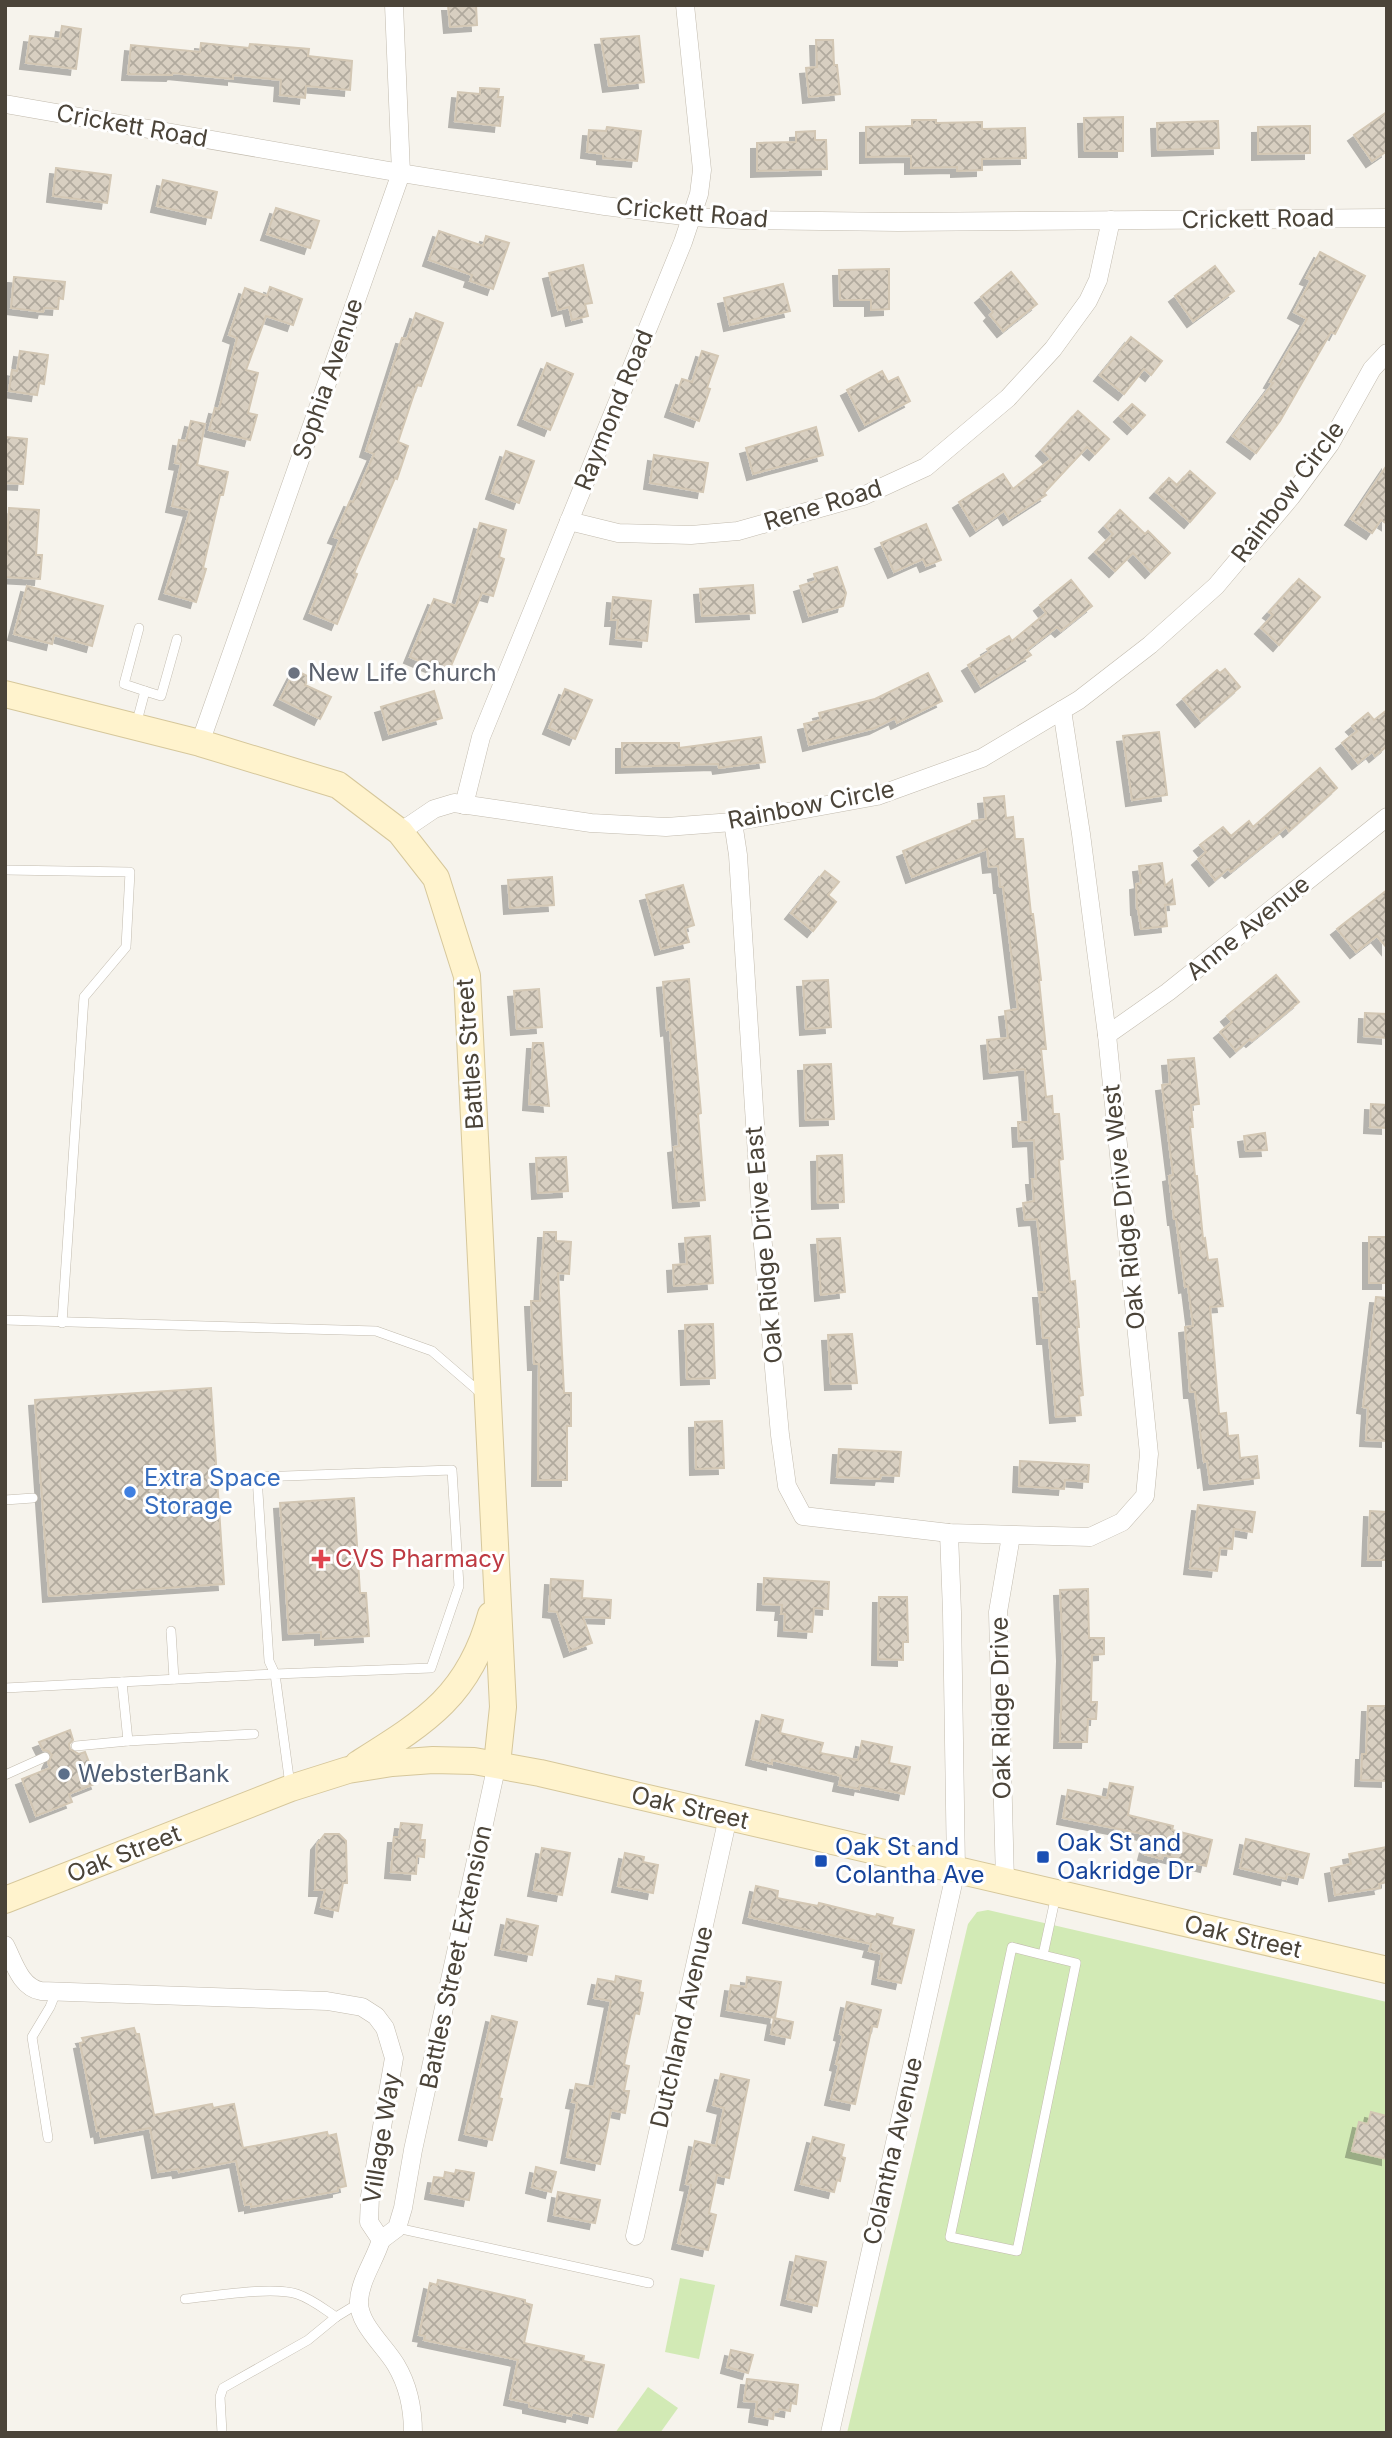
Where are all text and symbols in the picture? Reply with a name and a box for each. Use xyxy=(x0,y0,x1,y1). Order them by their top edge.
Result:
street label: Crickett Road xyxy=(54,98,210,153)
street label: Crickett Road xyxy=(615,191,769,234)
street label: Crickett Road xyxy=(1181,203,1335,234)
street label: Sophia Avenue xyxy=(286,294,369,463)
street label: Raymond Road xyxy=(568,325,659,494)
street label: Rainbow Circle xyxy=(1225,415,1350,568)
street label: Rene Road xyxy=(760,473,885,536)
place label: New Life Church xyxy=(308,658,497,687)
marker: New Life Church xyxy=(286,665,302,681)
street label: Rainbow Circle xyxy=(725,774,897,835)
street label: Anne Avenue xyxy=(1180,869,1315,986)
street label: Battles Street xyxy=(450,977,489,1130)
street label: Oak Ridge Drive West xyxy=(1096,1083,1151,1331)
street label: Oak Ridge Drive East xyxy=(739,1125,788,1365)
place label: Extra Space Storage xyxy=(144,1463,281,1520)
marker: Extra Space Storage xyxy=(122,1484,138,1500)
place label: CVS Pharmacy xyxy=(335,1544,505,1573)
marker: CVS Pharmacy xyxy=(313,1551,329,1567)
street label: Oak Ridge Drive xyxy=(984,1616,1017,1800)
place label: WebsterBank xyxy=(78,1759,229,1788)
marker: WebsterBank xyxy=(56,1766,72,1782)
street label: Oak Street xyxy=(629,1780,752,1835)
street label: Oak Street xyxy=(63,1819,185,1888)
street label: Battles Street Extension xyxy=(413,1822,498,2091)
place label: Oak St and Oakridge Dr xyxy=(1057,1828,1194,1885)
place label: Oak St and Colantha Ave xyxy=(835,1832,985,1889)
marker: Oak St and Oakridge Dr xyxy=(1035,1849,1051,1865)
marker: Oak St and Colantha Ave xyxy=(813,1853,829,1869)
street label: Oak Street xyxy=(1182,1909,1305,1964)
street label: Dutchland Avenue xyxy=(644,1923,719,2131)
street label: Colantha Avenue xyxy=(857,2054,928,2248)
street label: Village Way xyxy=(357,2070,406,2205)

